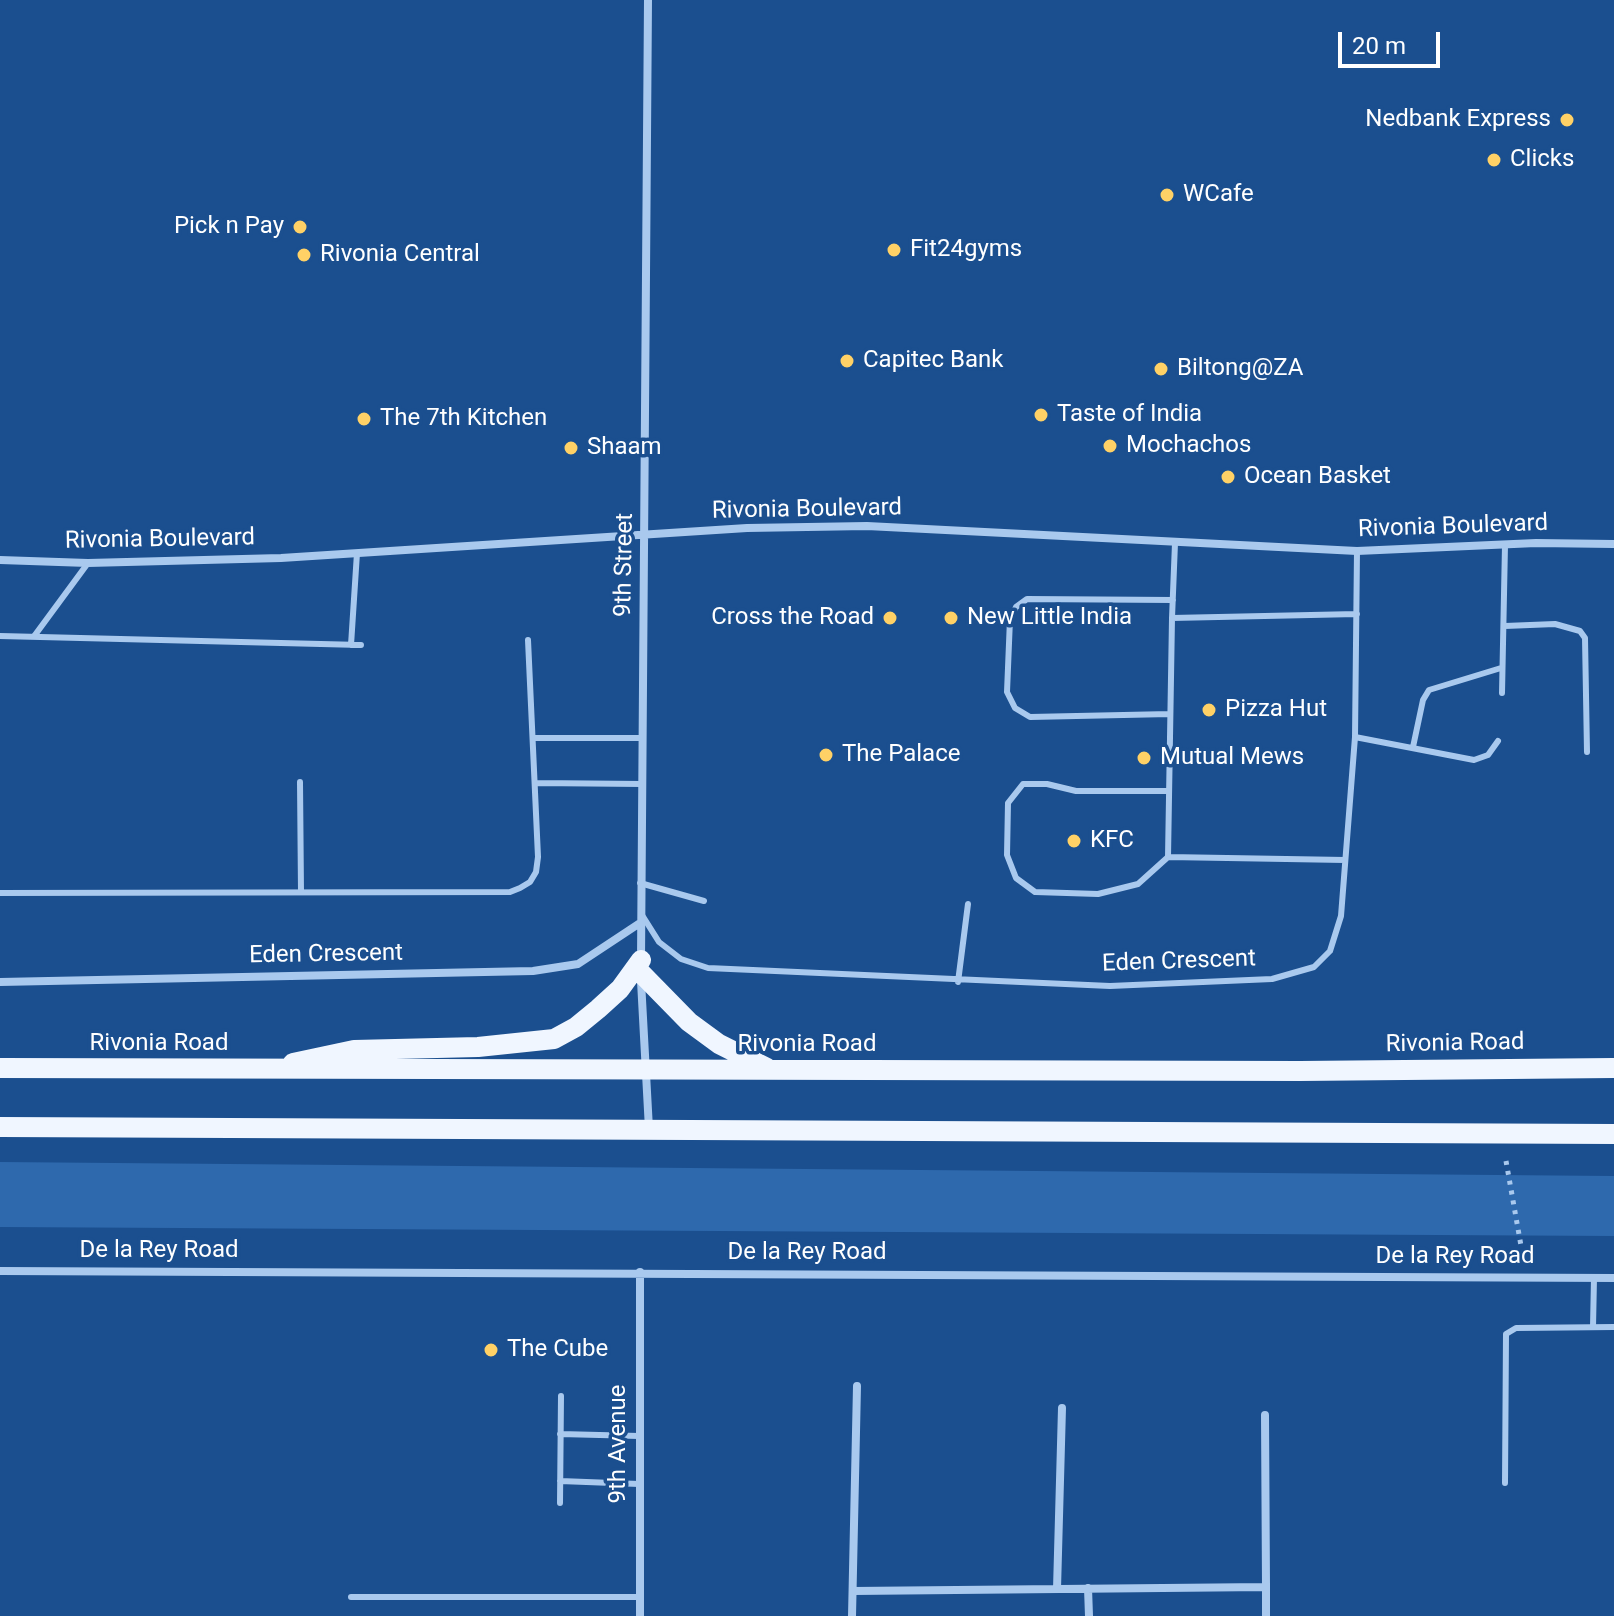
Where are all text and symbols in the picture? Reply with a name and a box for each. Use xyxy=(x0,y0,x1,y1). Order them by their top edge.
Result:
scale bar xyxy=(1342,16,1444,66)
text: 20 m xyxy=(1352,32,1406,60)
place label: Nedbank Express xyxy=(1365,106,1551,134)
marker: Nedbank Express xyxy=(1558,111,1576,129)
place label: Clicks xyxy=(1510,146,1574,174)
marker: Clicks xyxy=(1485,151,1503,169)
place label: WCafe xyxy=(1183,181,1254,209)
marker: WCafe xyxy=(1158,186,1176,204)
place label: Pick n Pay xyxy=(174,213,284,241)
marker: Pick n Pay xyxy=(291,218,309,236)
place label: Fit24gyms xyxy=(910,236,1022,264)
place label: Rivonia Central xyxy=(320,241,480,269)
marker: Fit24gyms xyxy=(885,241,903,259)
marker: Rivonia Central xyxy=(295,246,313,264)
place label: Capitec Bank xyxy=(863,347,1004,375)
marker: Capitec Bank xyxy=(838,352,856,370)
place label: Biltong@ZA xyxy=(1177,355,1303,383)
marker: Biltong@ZA xyxy=(1152,360,1170,378)
place label: Taste of India xyxy=(1057,401,1202,429)
place label: The 7th Kitchen xyxy=(380,405,547,433)
marker: Taste of India xyxy=(1032,406,1050,424)
marker: The 7th Kitchen xyxy=(355,410,373,428)
place label: Mochachos xyxy=(1126,432,1251,460)
place label: Shaam xyxy=(587,434,662,462)
marker: Mochachos xyxy=(1101,437,1119,455)
marker: Shaam xyxy=(562,439,580,457)
place label: Ocean Basket xyxy=(1244,463,1391,491)
marker: Ocean Basket xyxy=(1219,468,1237,486)
street label: Rivonia Boulevard xyxy=(712,494,902,526)
street label: Rivonia Boulevard xyxy=(1358,509,1548,545)
street label: 9th Street xyxy=(610,513,640,617)
street label: Rivonia Boulevard xyxy=(65,524,255,556)
place label: Cross the Road xyxy=(711,604,874,632)
place label: New Little India xyxy=(967,604,1132,632)
marker: Cross the Road xyxy=(881,609,899,627)
marker: New Little India xyxy=(942,609,960,627)
place label: Pizza Hut xyxy=(1225,696,1327,724)
marker: Pizza Hut xyxy=(1200,701,1218,719)
place label: The Palace xyxy=(842,741,960,769)
place label: Mutual Mews xyxy=(1160,744,1304,772)
marker: The Palace xyxy=(817,746,835,764)
marker: Mutual Mews xyxy=(1135,749,1153,767)
place label: KFC xyxy=(1090,827,1134,855)
marker: KFC xyxy=(1065,832,1083,850)
street label: Eden Crescent xyxy=(249,939,403,971)
street label: Eden Crescent xyxy=(1102,945,1256,979)
street label: Rivonia Road xyxy=(1385,1028,1525,1060)
street label: Rivonia Road xyxy=(90,1030,228,1058)
street label: Rivonia Road xyxy=(738,1031,876,1059)
street label: De la Rey Road xyxy=(79,1237,239,1265)
street label: De la Rey Road xyxy=(727,1239,887,1267)
street label: De la Rey Road xyxy=(1375,1243,1535,1271)
place label: The Cube xyxy=(507,1336,608,1364)
marker: The Cube xyxy=(482,1341,500,1359)
street label: 9th Avenue xyxy=(605,1385,633,1503)

